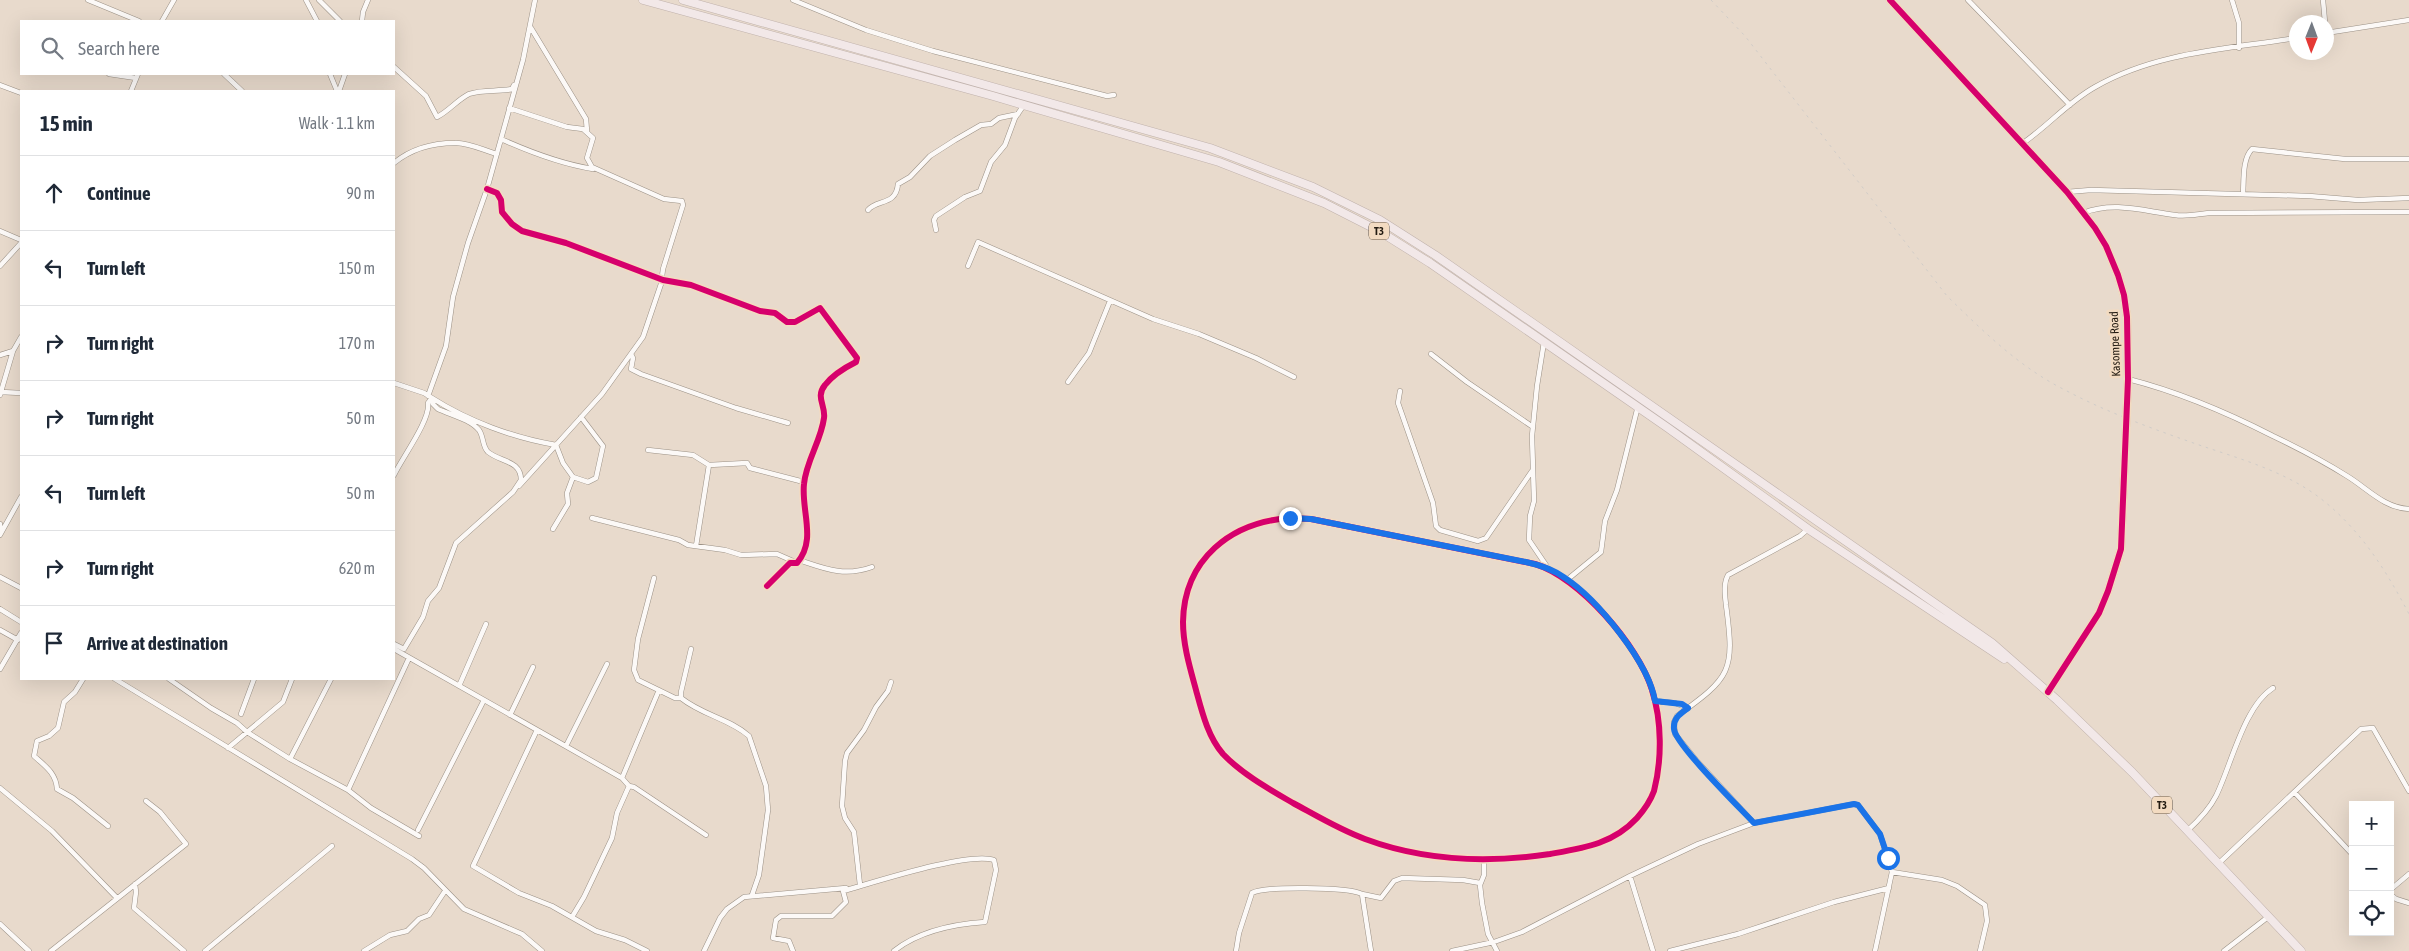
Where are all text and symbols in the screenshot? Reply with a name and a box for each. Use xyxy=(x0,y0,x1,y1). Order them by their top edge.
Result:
north arrow xyxy=(2289,15,2334,60)
search box xyxy=(20,20,395,75)
icon: search xyxy=(38,34,66,62)
text: Search here xyxy=(78,37,160,59)
text: 15 min xyxy=(40,111,93,135)
text: Walk · 1.1 km xyxy=(299,114,375,132)
icon: ahead xyxy=(40,179,68,207)
text: Continue xyxy=(87,182,151,204)
text: 90 m xyxy=(346,184,375,202)
road number: T3 xyxy=(1369,222,1389,240)
icon: left xyxy=(40,254,68,282)
text: Turn left xyxy=(87,257,145,279)
text: 150 m xyxy=(339,259,375,277)
street label: Kasompe Road xyxy=(2107,311,2123,377)
icon: right xyxy=(40,329,68,357)
text: Turn right xyxy=(87,332,154,354)
text: 170 m xyxy=(339,334,375,352)
icon: right xyxy=(40,404,68,432)
text: Turn right xyxy=(87,407,154,429)
text: 50 m xyxy=(346,409,375,427)
icon: left xyxy=(40,479,68,507)
text: Turn left xyxy=(87,482,145,504)
text: 50 m xyxy=(346,484,375,502)
route end xyxy=(1279,507,1302,530)
icon: right xyxy=(40,554,68,582)
text: Turn right xyxy=(87,557,154,579)
text: 620 m xyxy=(339,559,375,577)
icon: arrive xyxy=(40,629,68,657)
text: Arrive at destination xyxy=(87,632,228,654)
road number: T3 xyxy=(2152,796,2172,814)
map controls xyxy=(2349,801,2394,936)
button: + xyxy=(2349,801,2394,846)
button: − xyxy=(2349,846,2394,891)
route start xyxy=(1877,847,1900,870)
button: locate xyxy=(2349,891,2394,936)

